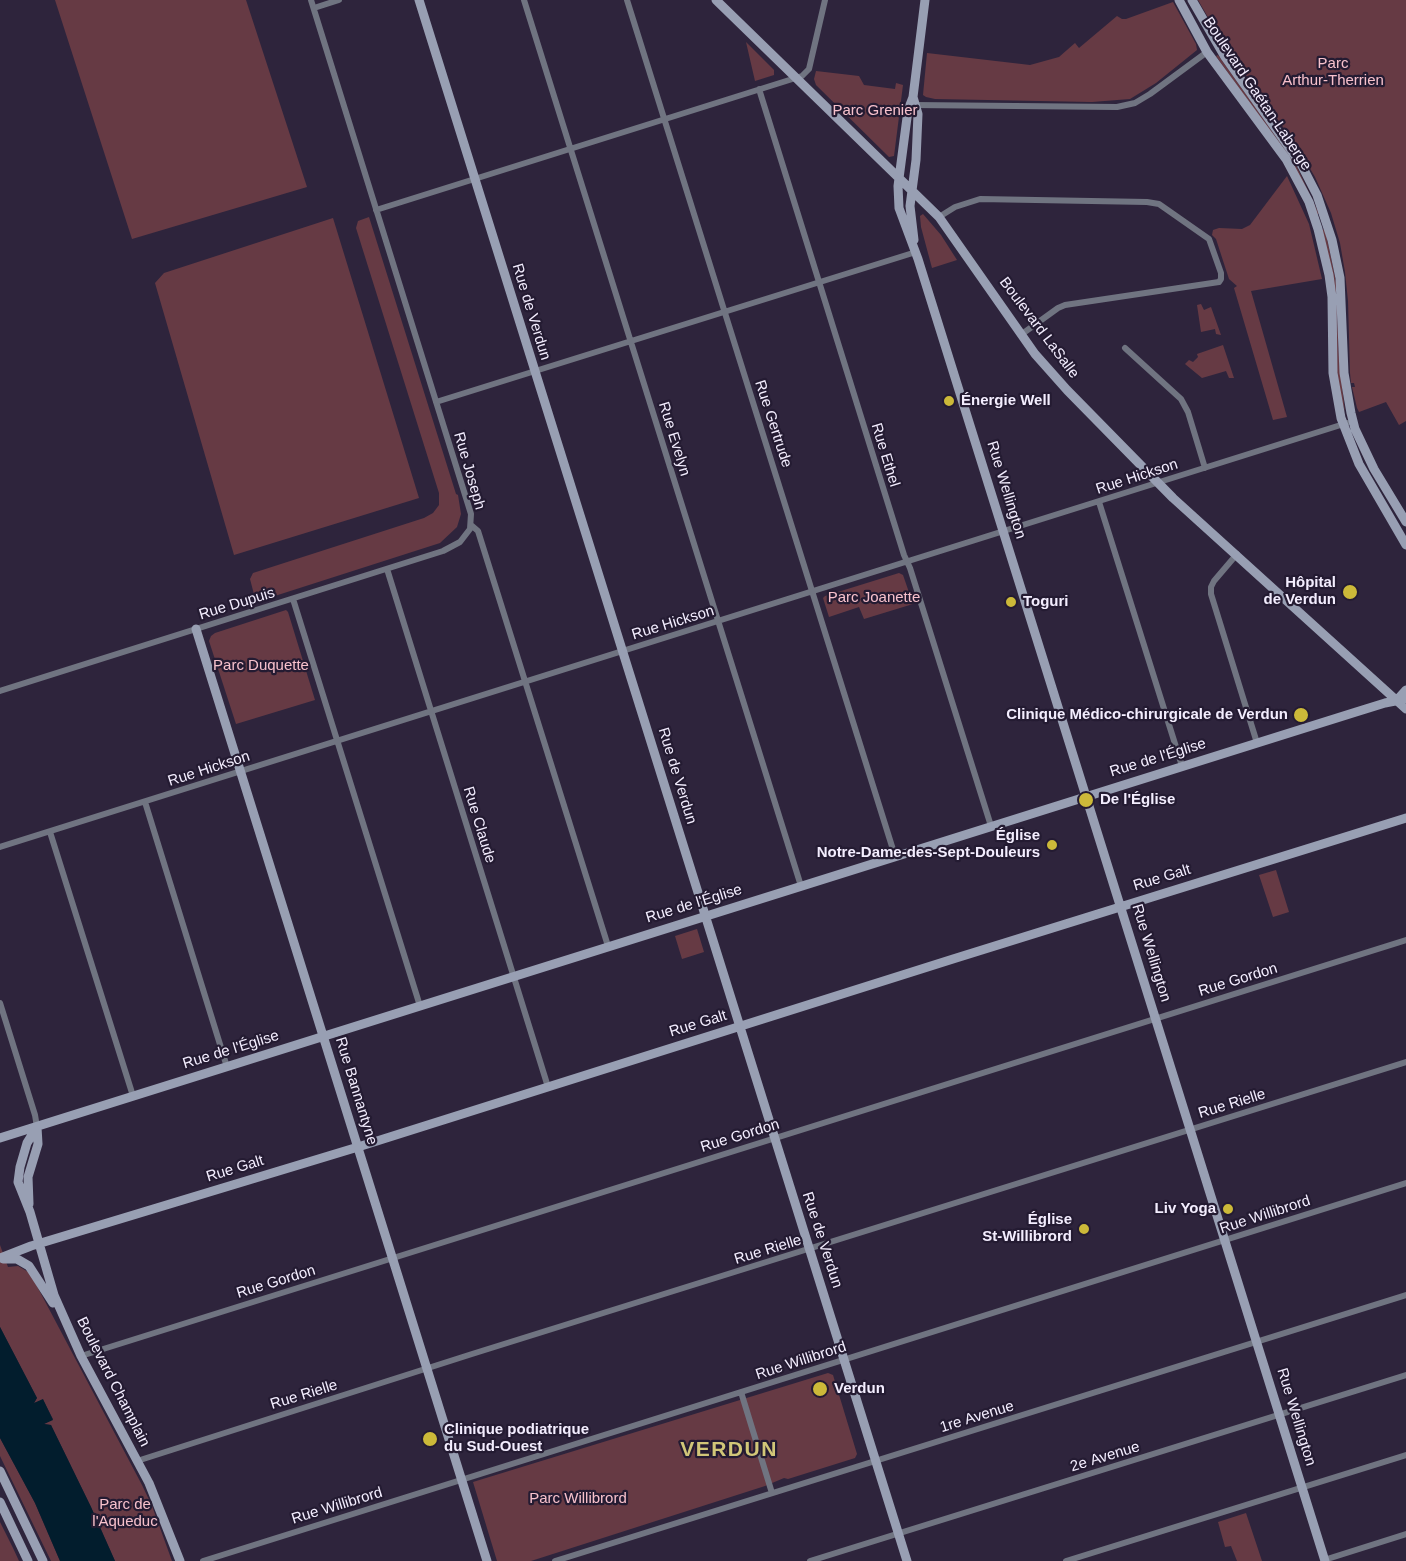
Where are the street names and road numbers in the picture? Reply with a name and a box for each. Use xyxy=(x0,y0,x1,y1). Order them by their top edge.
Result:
street label: Boulevard Gaétan-Laberge xyxy=(1199,14,1315,174)
street label: Rue de Verdun xyxy=(508,262,554,362)
street label: Boulevard LaSalle xyxy=(995,274,1083,382)
street label: Rue Gertrude xyxy=(750,378,796,470)
street label: Rue Evelyn xyxy=(654,400,694,478)
street label: Rue Ethel xyxy=(867,421,903,489)
street label: Rue Joseph xyxy=(449,430,489,512)
street label: Rue Wellington xyxy=(983,439,1029,541)
street label: Rue Hickson xyxy=(1094,455,1180,499)
street label: Rue Dupuis xyxy=(197,584,277,624)
street label: Rue Hickson xyxy=(630,602,716,644)
street label: Rue de Verdun xyxy=(654,726,700,826)
street label: Rue de l'Église xyxy=(1108,735,1208,781)
street label: Rue Hickson xyxy=(166,747,252,791)
street label: Rue Claude xyxy=(459,784,499,866)
street label: Rue Galt xyxy=(1131,861,1193,895)
street label: Rue de l'Église xyxy=(644,881,744,927)
street label: Rue Wellington xyxy=(1128,902,1174,1004)
street label: Rue Gordon xyxy=(1196,959,1280,1001)
street label: Rue Galt xyxy=(667,1007,729,1041)
street label: Rue de l'Église xyxy=(181,1027,281,1073)
street label: Rue Bannantyne xyxy=(331,1035,381,1147)
street label: Rue Rielle xyxy=(1196,1085,1268,1123)
street label: Rue Gordon xyxy=(698,1115,782,1157)
street label: Rue Galt xyxy=(204,1152,266,1186)
street label: Rue de Verdun xyxy=(798,1190,846,1290)
street label: Rue Willibrord xyxy=(1217,1192,1313,1238)
street label: Rue Rielle xyxy=(732,1231,804,1269)
street label: Rue Gordon xyxy=(234,1261,318,1303)
street label: Boulevard Champlain xyxy=(72,1314,154,1450)
street label: Rue Willibrord xyxy=(753,1338,849,1384)
street label: Rue Wellington xyxy=(1273,1366,1319,1468)
street label: Rue Rielle xyxy=(268,1376,340,1414)
street label: 1re Avenue xyxy=(938,1397,1016,1437)
street label: 2e Avenue xyxy=(1068,1438,1142,1476)
street label: Rue Willibrord xyxy=(289,1484,385,1528)

